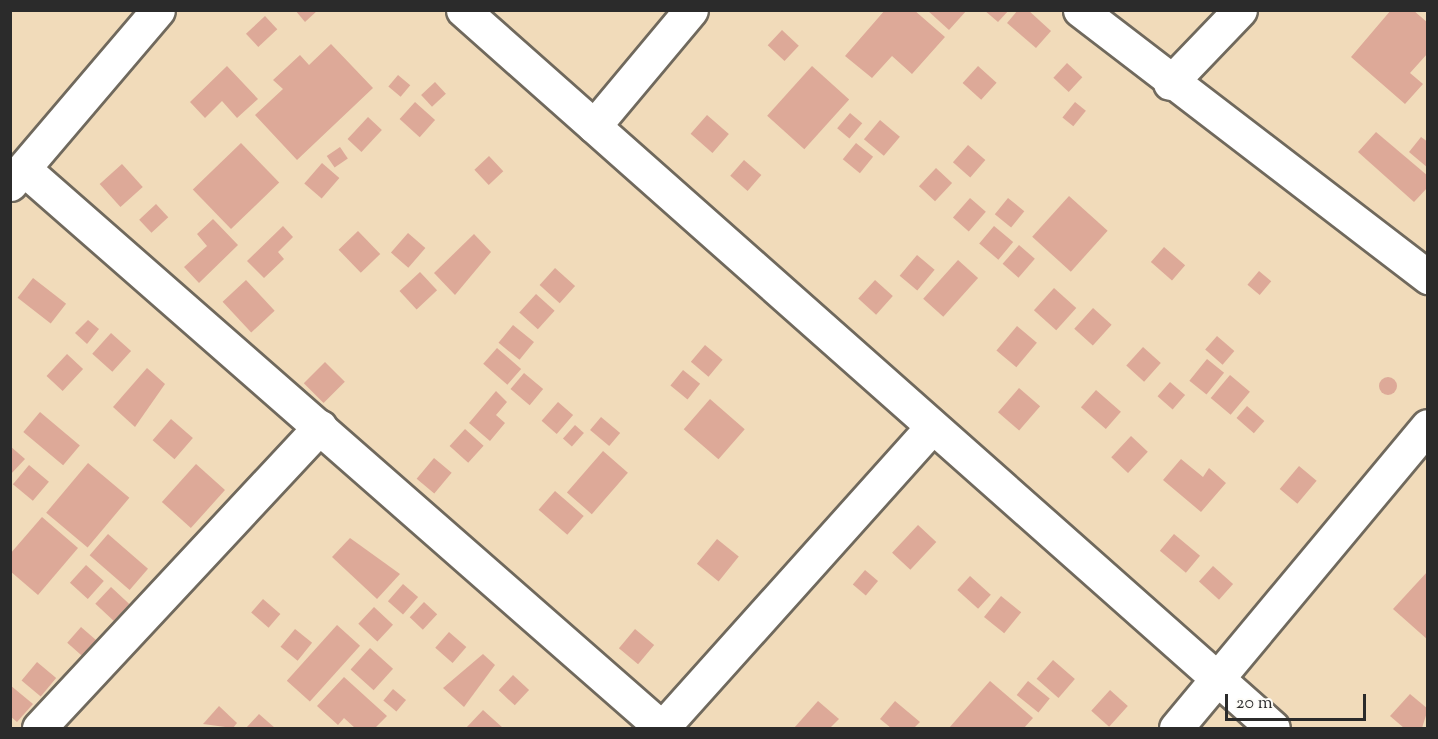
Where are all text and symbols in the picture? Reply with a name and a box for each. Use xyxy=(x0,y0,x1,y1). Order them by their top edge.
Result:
scale bar xyxy=(1228,682,1369,720)
text: 20 m xyxy=(1236,691,1273,717)

